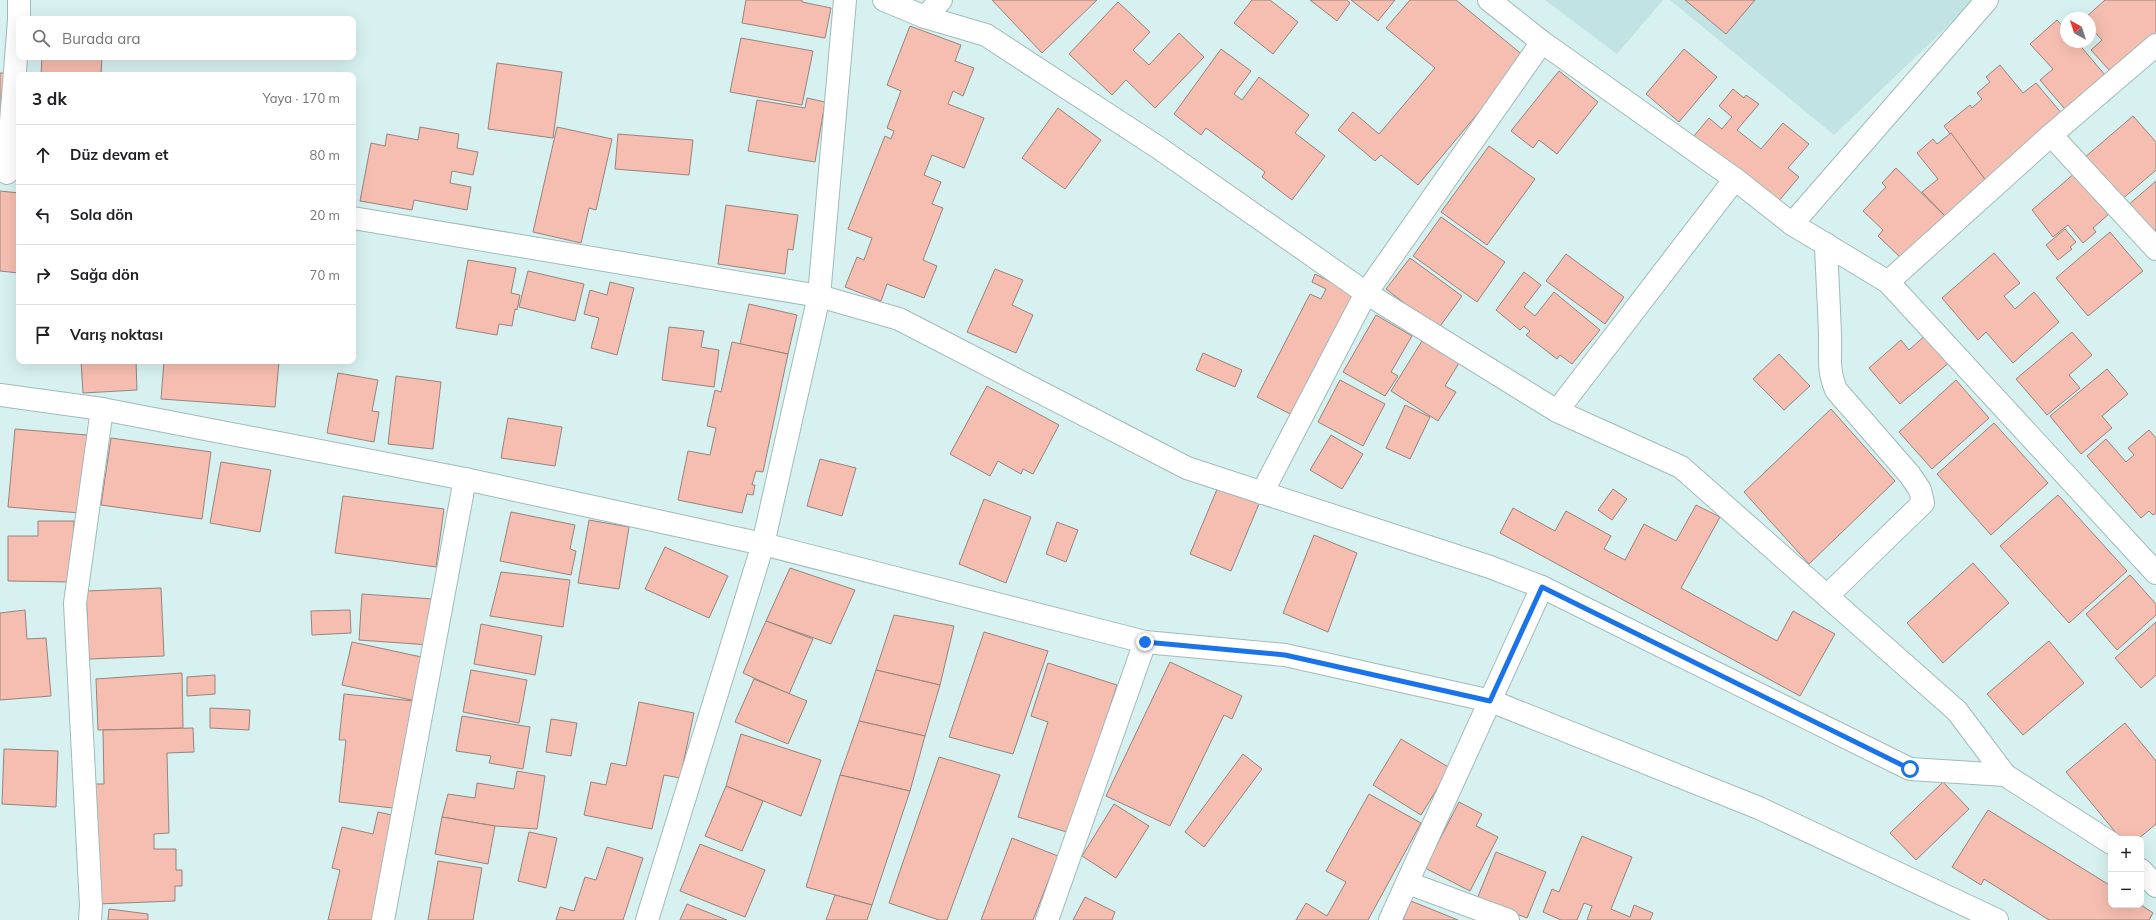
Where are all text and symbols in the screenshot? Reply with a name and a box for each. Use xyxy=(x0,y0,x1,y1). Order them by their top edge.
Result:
north arrow xyxy=(2060,12,2096,48)
search box xyxy=(16,16,356,60)
icon: search xyxy=(30,27,52,49)
text: Burada ara xyxy=(62,29,141,48)
text: 3 dk xyxy=(32,88,67,109)
text: Yaya · 170 m xyxy=(263,90,340,106)
icon: ahead xyxy=(32,144,54,166)
text: Düz devam et xyxy=(70,145,169,164)
text: 80 m xyxy=(310,147,340,163)
icon: left xyxy=(32,204,54,226)
text: Sola dön xyxy=(70,205,133,224)
text: 20 m xyxy=(310,207,340,223)
icon: right xyxy=(32,264,54,286)
text: Sağa dön xyxy=(70,265,139,284)
text: 70 m xyxy=(310,267,340,283)
icon: arrive xyxy=(32,324,54,346)
text: Varış noktası xyxy=(70,325,163,344)
route end xyxy=(1136,633,1154,651)
route start xyxy=(1901,760,1919,778)
map controls xyxy=(2108,836,2144,908)
button: + xyxy=(2108,836,2144,872)
button: − xyxy=(2108,872,2144,908)

